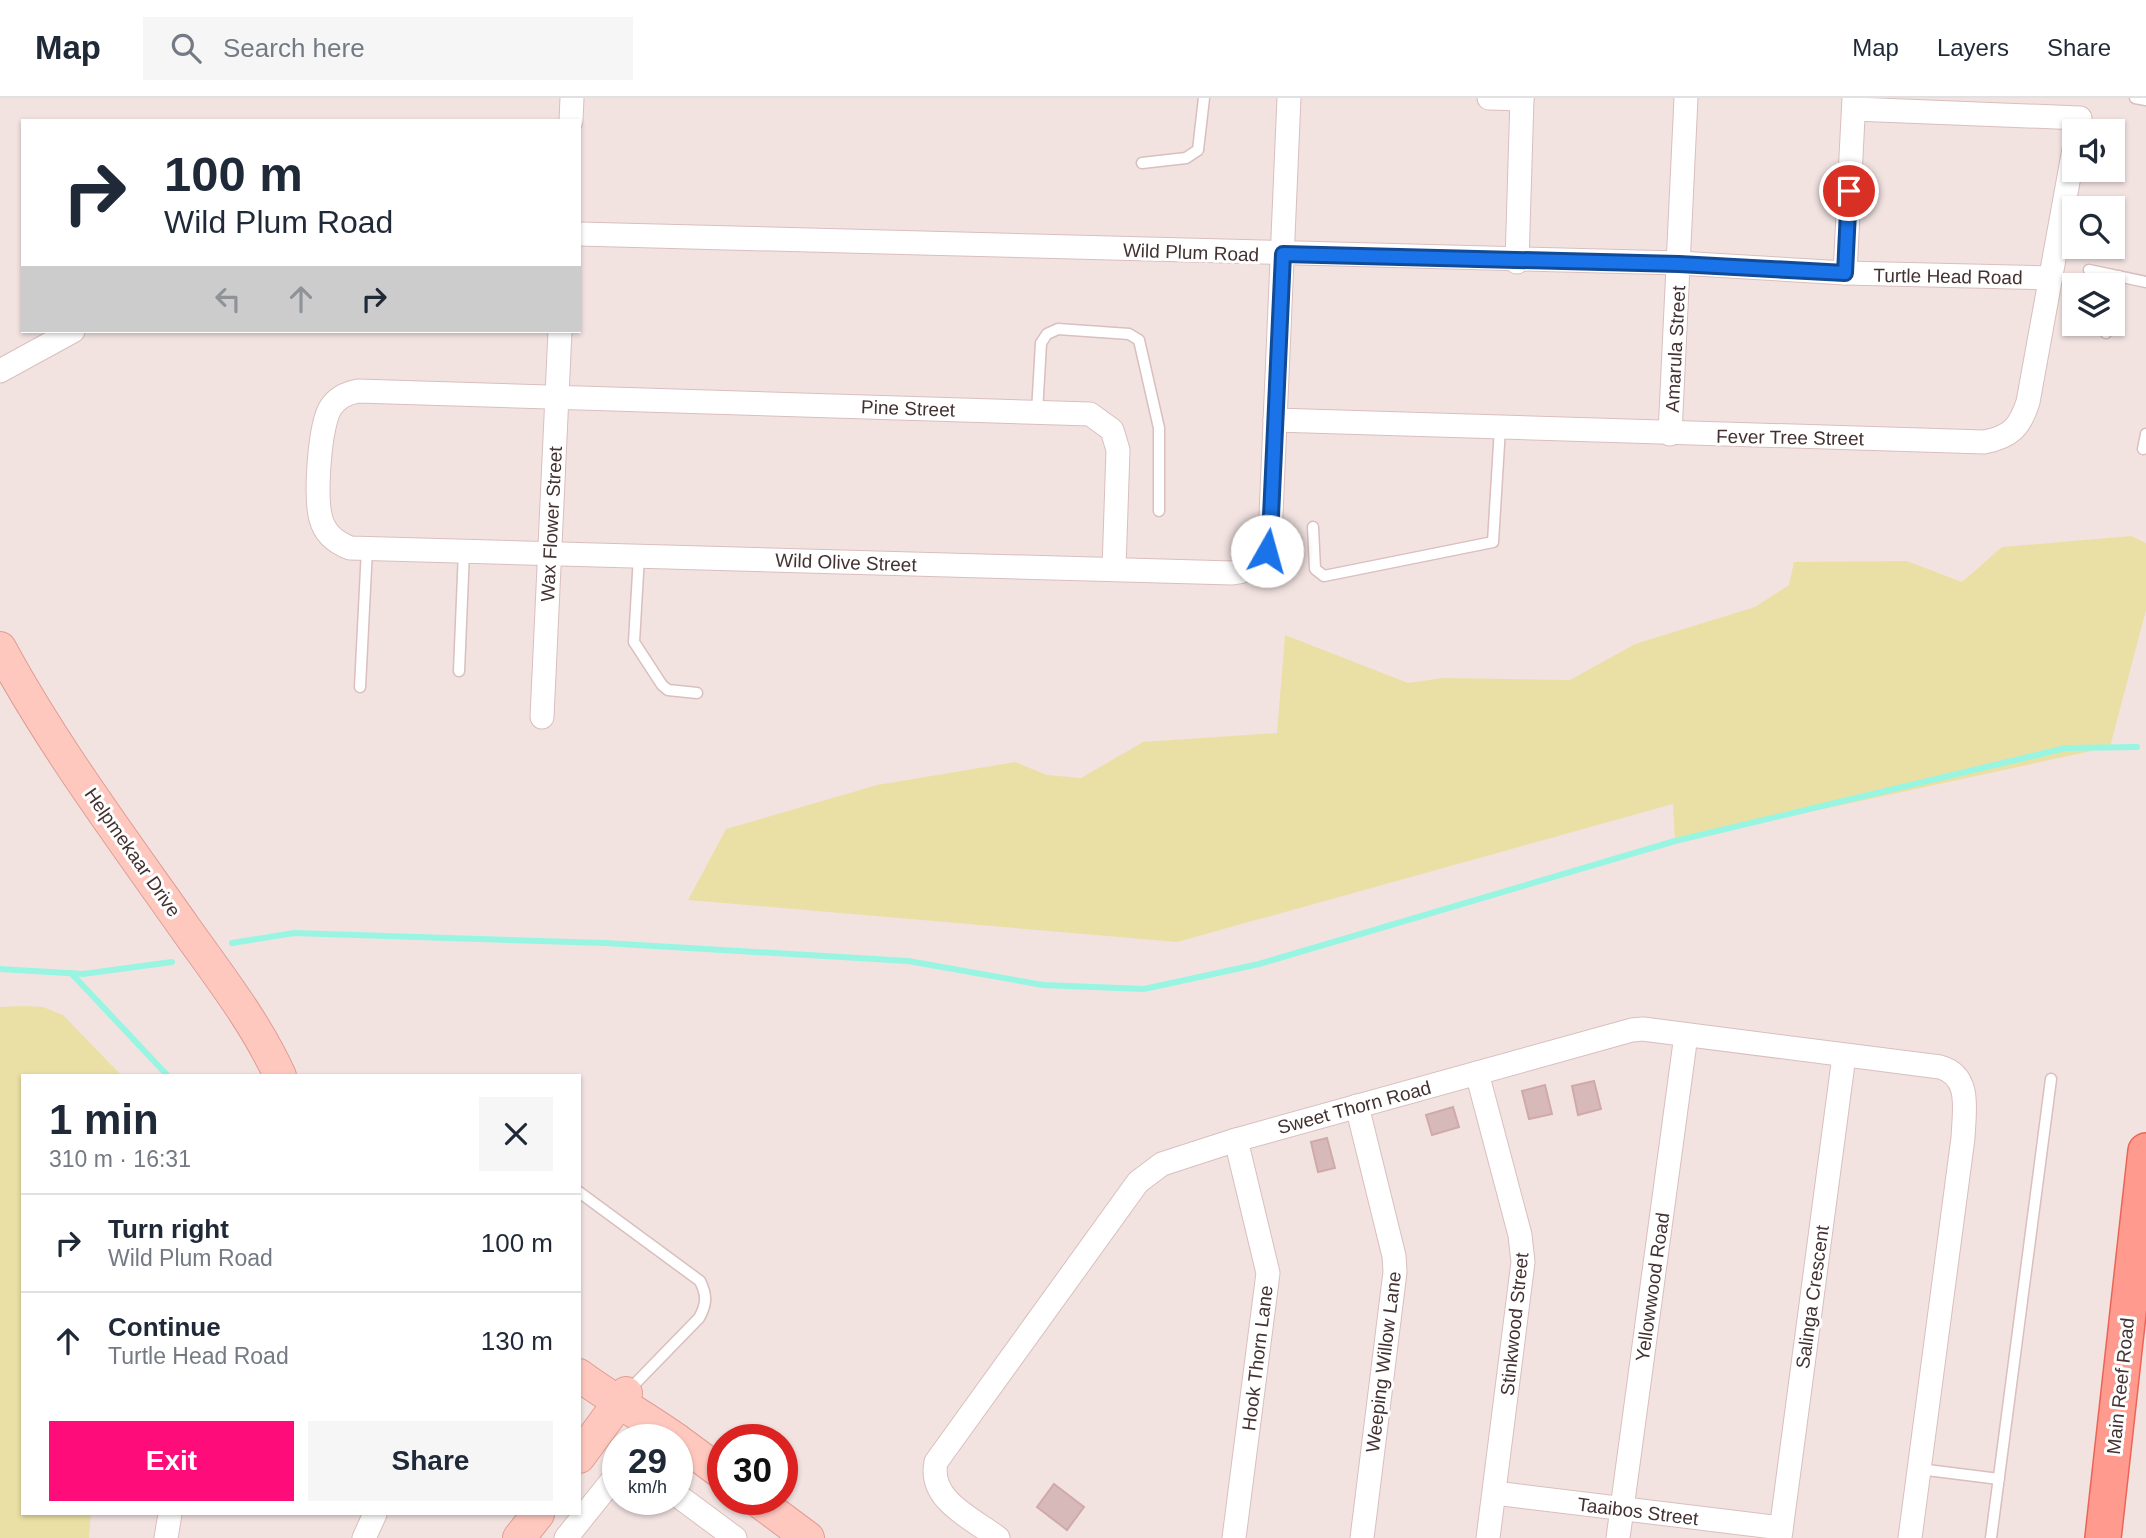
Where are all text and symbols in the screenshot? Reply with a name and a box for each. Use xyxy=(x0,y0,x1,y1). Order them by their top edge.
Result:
search box xyxy=(143,17,633,80)
text: Map xyxy=(35,29,101,66)
icon: search xyxy=(167,29,205,67)
text: Search here xyxy=(223,33,365,63)
text: Map xyxy=(1852,34,1899,61)
text: Layers xyxy=(1937,34,2009,61)
text: Share xyxy=(2047,34,2111,61)
map controls xyxy=(2062,119,2125,336)
button: sound xyxy=(2062,119,2125,182)
icon: right xyxy=(49,147,140,238)
text: 100 m xyxy=(164,147,303,201)
pin xyxy=(1819,161,1879,221)
icon: arrive xyxy=(1830,172,1868,210)
button: search xyxy=(2062,196,2125,259)
text: Wild Plum Road xyxy=(164,204,393,240)
street label: Wild Plum Road xyxy=(1123,240,1259,265)
street label: Turtle Head Road xyxy=(1873,265,2023,288)
button: layers xyxy=(2062,273,2125,336)
icon: left xyxy=(209,280,247,318)
icon: ahead xyxy=(282,280,320,318)
icon: right xyxy=(355,280,393,318)
street label: Amarula Street xyxy=(1662,284,1689,413)
street label: Pine Street xyxy=(861,396,956,421)
street label: Fever Tree Street xyxy=(1716,426,1865,449)
street label: Wax Flower Street xyxy=(537,445,566,602)
position arrow xyxy=(1230,514,1304,588)
street label: Wild Olive Street xyxy=(775,550,918,575)
street label: Helpmekaar Drive xyxy=(80,784,185,921)
street label: Sweet Thorn Road xyxy=(1275,1077,1433,1138)
text: 1 min xyxy=(49,1096,159,1143)
button: close xyxy=(479,1097,553,1171)
text: 310 m · 16:31 xyxy=(49,1146,191,1172)
street label: Yellowwood Road xyxy=(1632,1211,1673,1363)
text: Turn right xyxy=(108,1214,229,1244)
street label: Salinga Crescent xyxy=(1792,1223,1833,1370)
icon: right xyxy=(49,1224,87,1262)
text: 100 m xyxy=(481,1228,553,1258)
text: Wild Plum Road xyxy=(108,1245,273,1271)
street label: Stinkwood Street xyxy=(1497,1251,1533,1397)
street label: Weeping Willow Lane xyxy=(1362,1270,1405,1454)
street label: Hook Thorn Lane xyxy=(1238,1284,1277,1432)
text: Continue xyxy=(108,1312,221,1342)
street label: Main Reef Road xyxy=(2103,1317,2138,1455)
icon: ahead xyxy=(49,1322,87,1360)
text: 130 m xyxy=(481,1326,553,1356)
text: Turtle Head Road xyxy=(108,1343,289,1369)
button: Exit xyxy=(49,1421,294,1501)
button: Share xyxy=(308,1421,553,1501)
speed limit sign: 30 xyxy=(707,1424,798,1515)
text: 29 xyxy=(628,1441,667,1480)
text: km/h xyxy=(628,1477,667,1497)
street label: Taaibos Street xyxy=(1576,1494,1700,1529)

